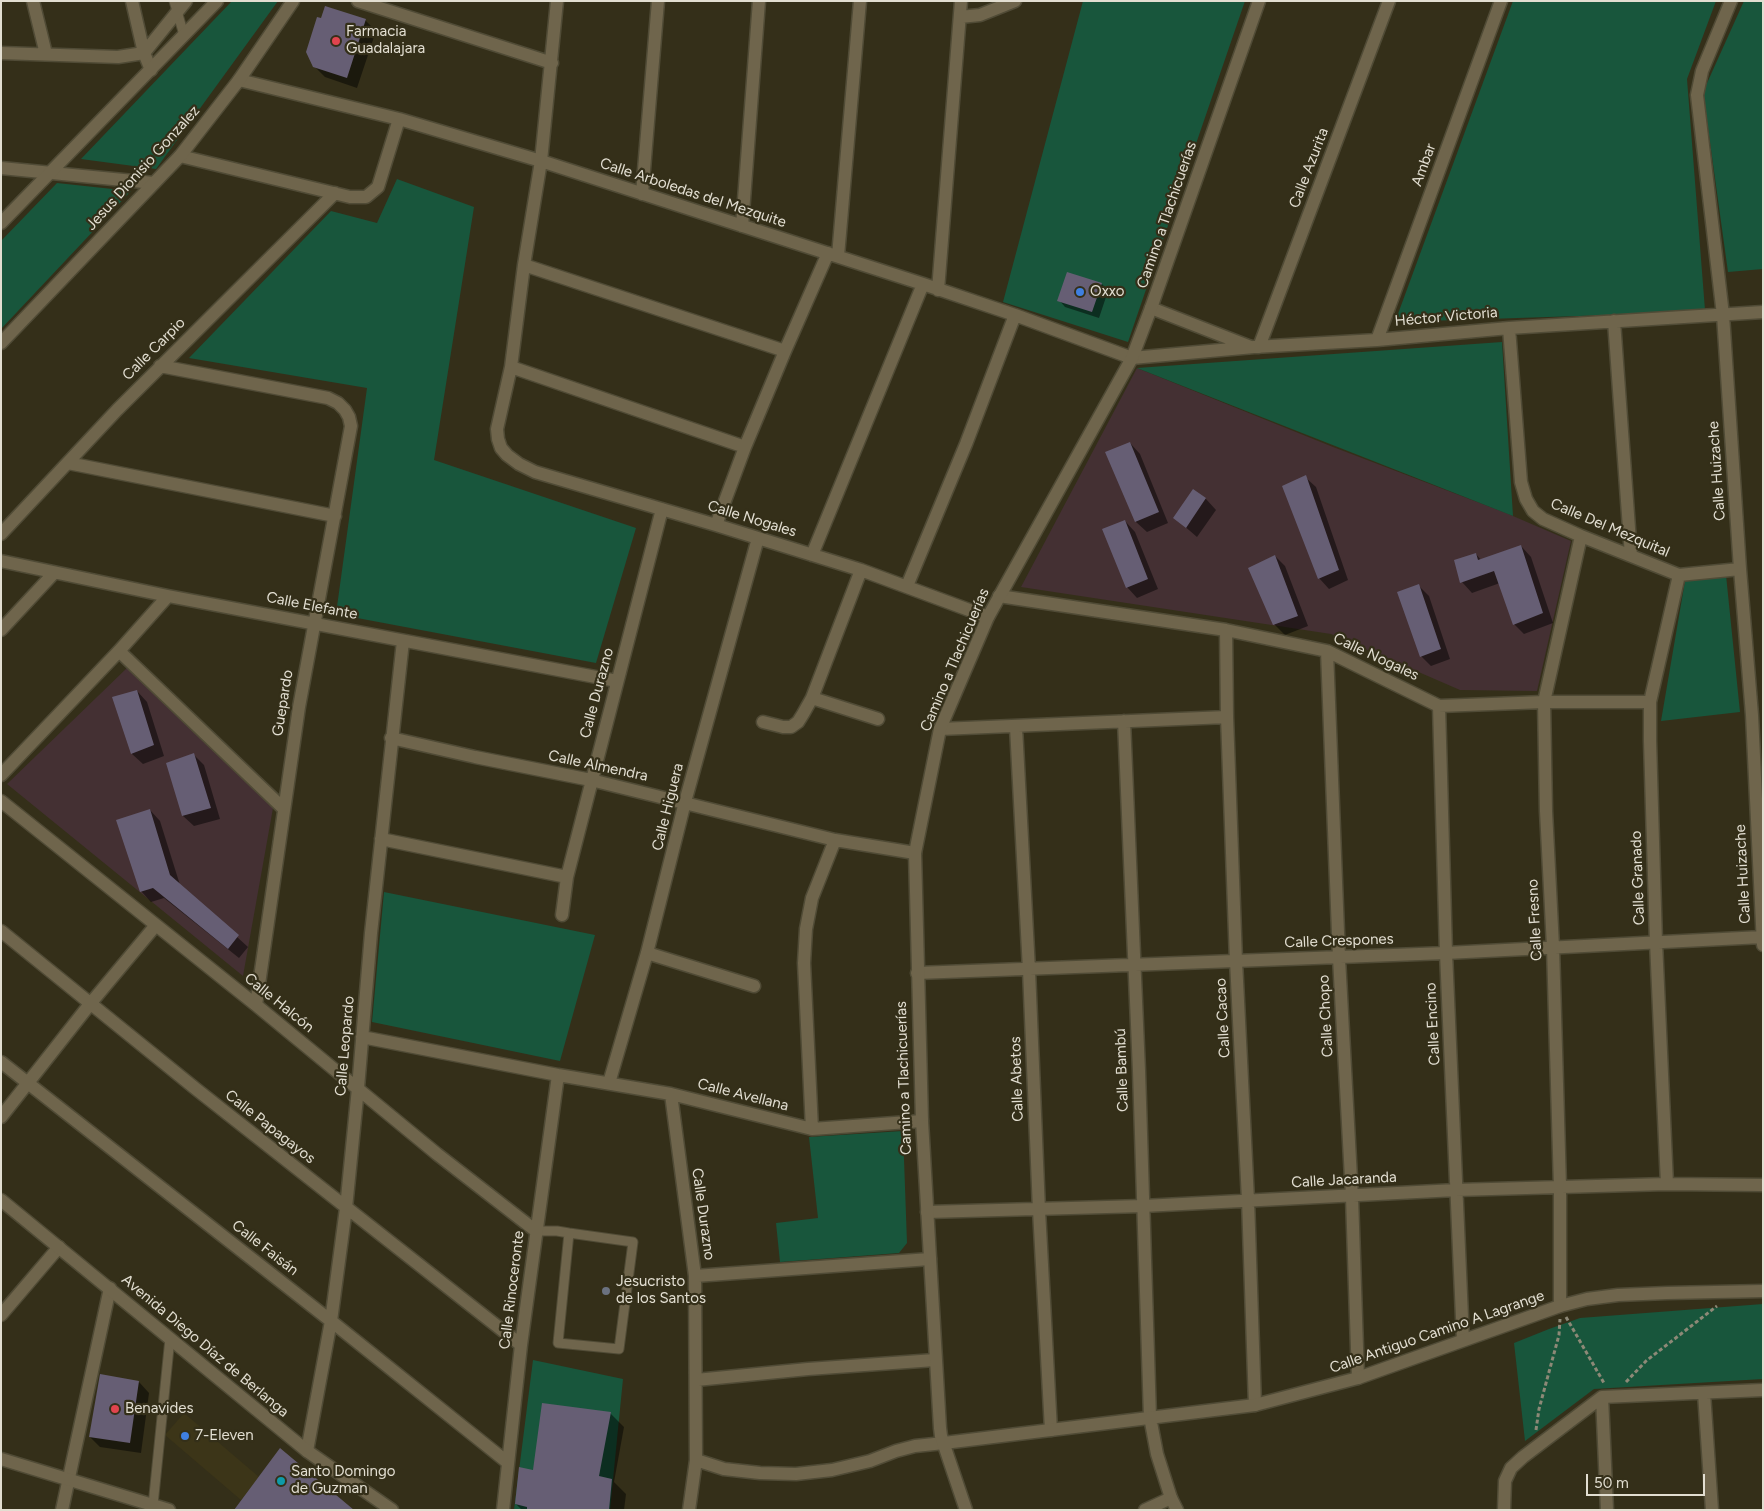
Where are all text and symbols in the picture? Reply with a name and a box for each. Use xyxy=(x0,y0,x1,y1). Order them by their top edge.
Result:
place label: Farmacia Guadalajara xyxy=(346,23,425,58)
marker: Farmacia Guadalajara xyxy=(330,35,342,47)
street label: Jesus Dionisio Gonzalez xyxy=(82,102,204,234)
street label: Calle Azurita xyxy=(1285,125,1333,211)
street label: Camino a Tlachicuerías xyxy=(1133,139,1201,291)
street label: Ambar xyxy=(1408,141,1440,189)
street label: Calle Arboledas del Mezquite xyxy=(598,154,788,232)
place label: Oxxo xyxy=(1090,283,1125,301)
marker: Oxxo xyxy=(1074,286,1086,298)
street label: Héctor Victoria xyxy=(1394,304,1498,330)
street label: Calle Carpio xyxy=(119,314,189,384)
street label: Calle Huizache xyxy=(1705,421,1729,521)
street label: Calle Del Mezquital xyxy=(1548,495,1672,561)
street label: Calle Nogales xyxy=(705,497,799,541)
street label: Camino a Tlachicuerías xyxy=(917,586,993,734)
street label: Calle Elefante xyxy=(265,588,359,624)
street label: Calle Nogales xyxy=(1330,629,1422,685)
street label: Calle Durazno xyxy=(576,646,618,740)
street label: Guepardo xyxy=(269,668,297,738)
street label: Calle Almendra xyxy=(547,747,649,785)
street label: Calle Higuera xyxy=(648,761,688,853)
street label: Calle Huizache xyxy=(1731,824,1755,924)
street label: Calle Granado xyxy=(1627,830,1649,926)
street label: Calle Fresno xyxy=(1524,878,1546,962)
street label: Calle Crespones xyxy=(1284,930,1394,952)
street label: Calle Halcón xyxy=(241,969,317,1037)
street label: Calle Chopo xyxy=(1315,974,1337,1058)
street label: Calle Cacao xyxy=(1212,978,1234,1058)
street label: Calle Encino xyxy=(1422,982,1444,1066)
street label: Calle Leopardo xyxy=(332,995,358,1097)
street label: Camino a Tlachicuerías xyxy=(892,1001,916,1155)
street label: Calle Bambú xyxy=(1112,1028,1132,1112)
street label: Calle Abetos xyxy=(1007,1036,1027,1122)
street label: Calle Avellana xyxy=(696,1075,790,1115)
street label: Calle Papagayos xyxy=(221,1086,319,1168)
street label: Calle Durazno xyxy=(688,1167,718,1261)
street label: Calle Jacaranda xyxy=(1291,1168,1397,1192)
street label: Calle Faisán xyxy=(228,1217,302,1279)
street label: Calle Rinoceronte xyxy=(496,1230,528,1350)
street label: Avenida Diego Díaz de Berlanga xyxy=(118,1271,292,1421)
place label: Jesucristo de los Santos xyxy=(616,1273,706,1308)
marker: Jesucristo de los Santos xyxy=(600,1285,612,1297)
street label: Calle Antiguo Camino A Lagrange xyxy=(1327,1287,1547,1377)
place label: Benavides xyxy=(125,1400,194,1418)
marker: Benavides xyxy=(109,1403,121,1415)
place label: 7-Eleven xyxy=(195,1427,254,1445)
marker: 7-Eleven xyxy=(179,1430,191,1442)
place label: Santo Domingo de Guzman xyxy=(291,1463,395,1498)
scale bar xyxy=(1589,1464,1708,1496)
text: 50 m xyxy=(1594,1474,1629,1492)
marker: Santo Domingo de Guzman xyxy=(275,1475,287,1487)

